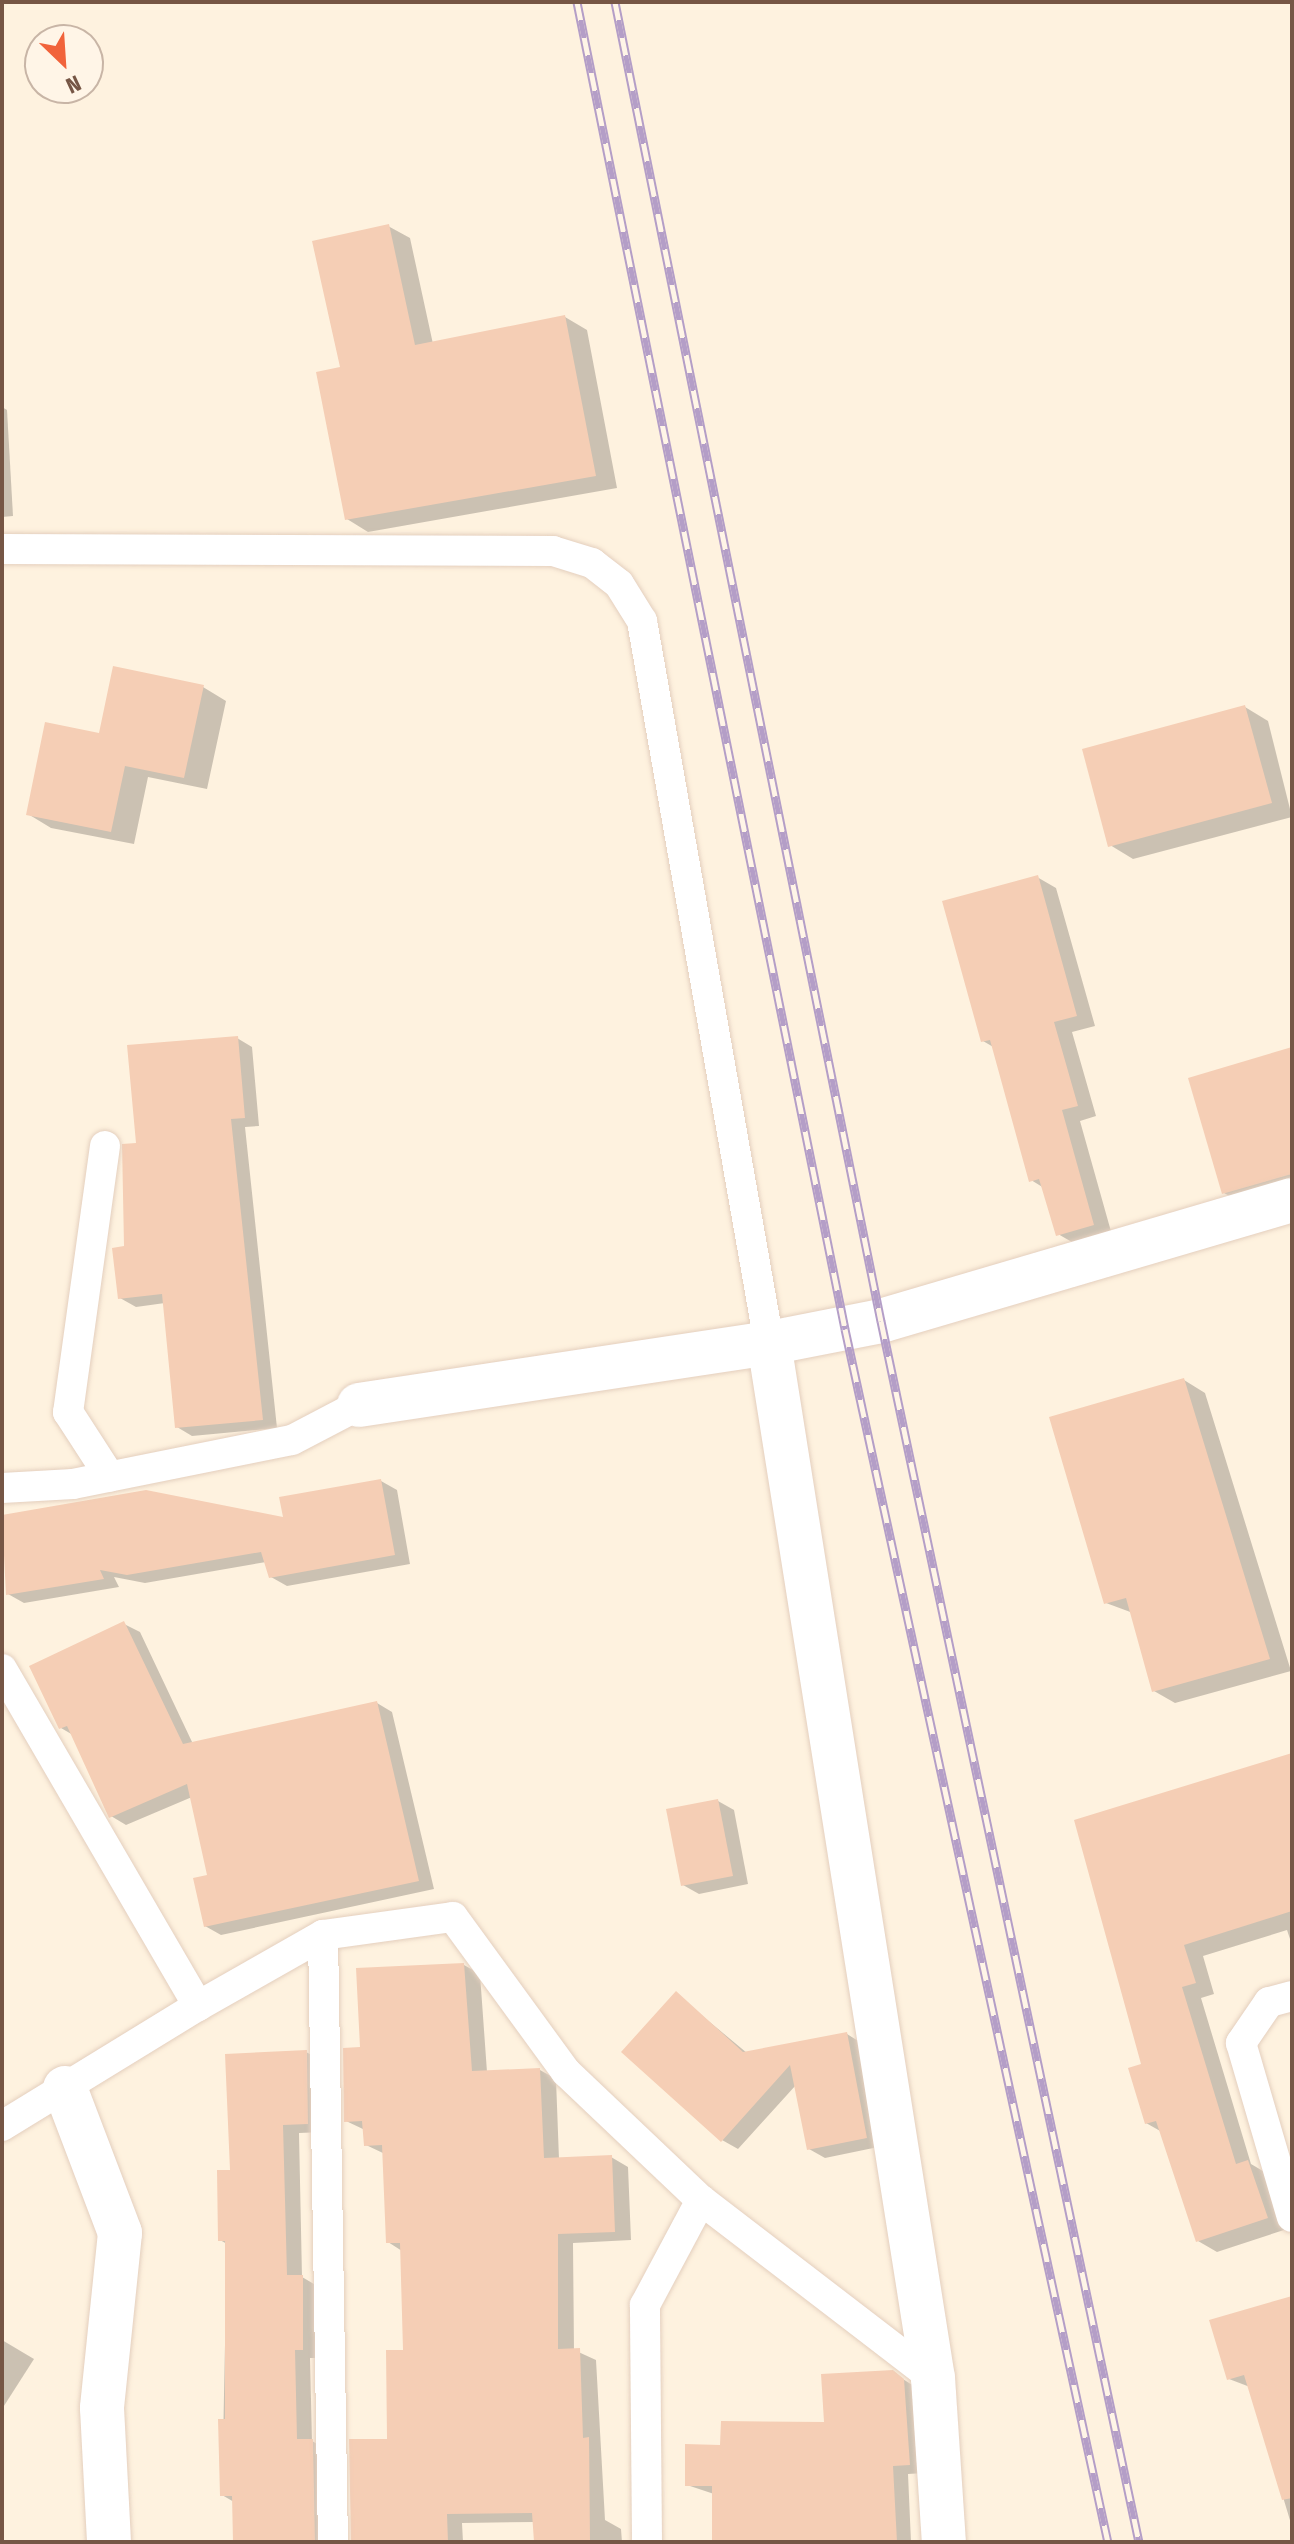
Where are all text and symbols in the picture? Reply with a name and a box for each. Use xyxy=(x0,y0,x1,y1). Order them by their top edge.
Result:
north arrow xyxy=(24,24,104,104)
text: N xyxy=(62,69,85,99)

